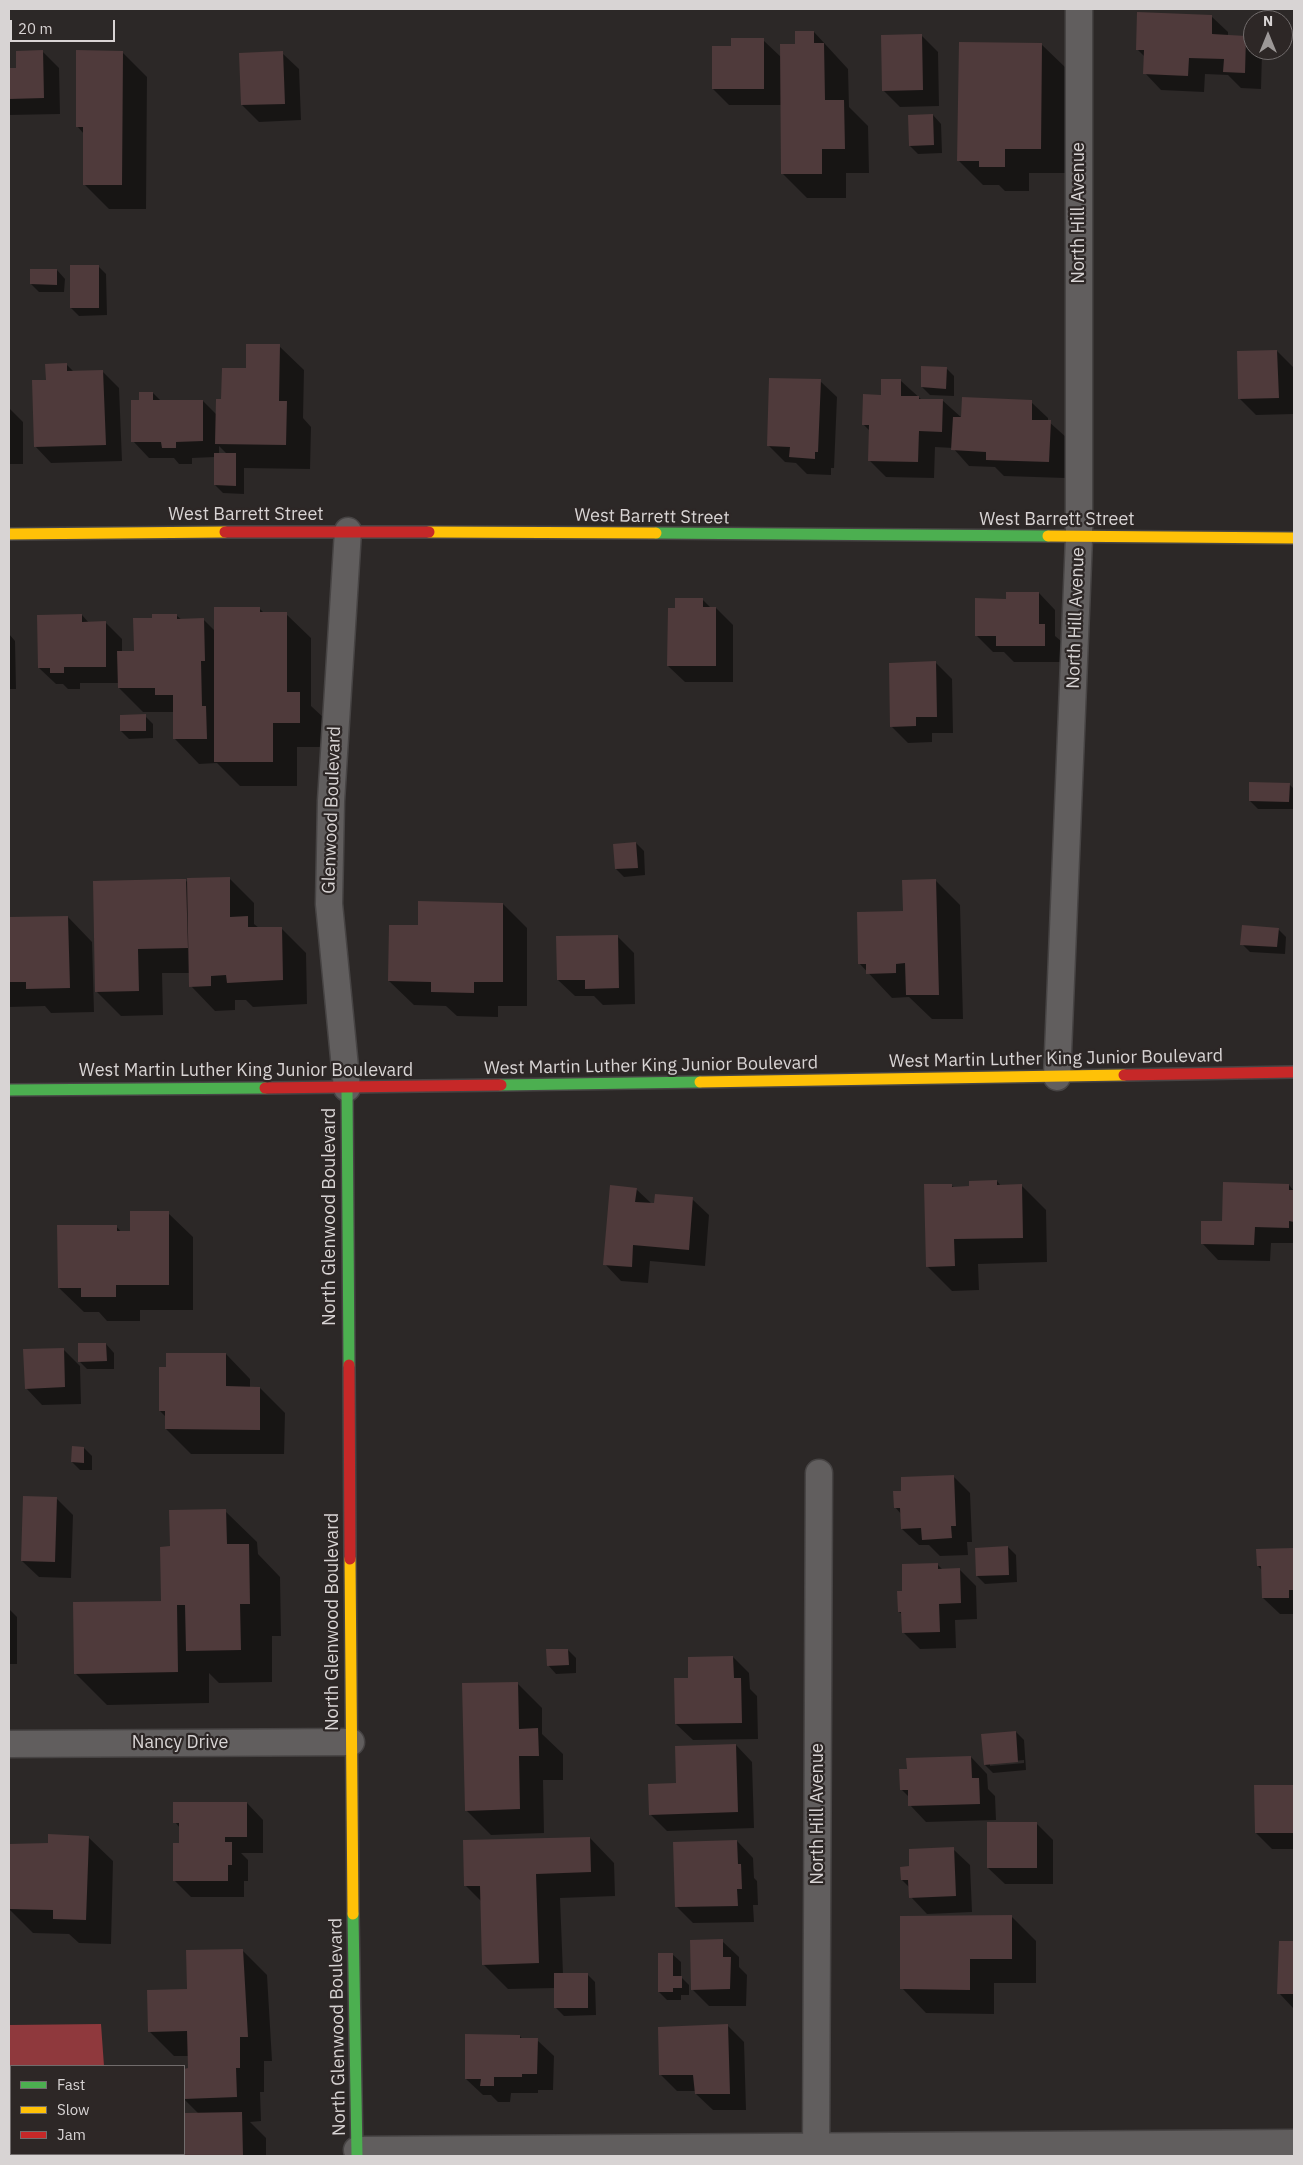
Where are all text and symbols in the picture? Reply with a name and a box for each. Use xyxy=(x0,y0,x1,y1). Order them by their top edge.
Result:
scale bar xyxy=(12,10,118,42)
north arrow xyxy=(1243,10,1293,60)
text: N xyxy=(1263,12,1273,30)
text: 20 m xyxy=(18,19,53,38)
street label: North Hill Avenue xyxy=(1068,142,1090,284)
street label: West Barrett Street xyxy=(168,504,324,526)
street label: West Barrett Street xyxy=(574,505,730,529)
street label: West Barrett Street xyxy=(979,509,1135,531)
street label: North Hill Avenue xyxy=(1063,547,1089,689)
street label: Glenwood Boulevard xyxy=(318,726,346,894)
street label: West Martin Luther King Junior Boulevard xyxy=(889,1045,1223,1073)
street label: West Martin Luther King Junior Boulevard xyxy=(484,1052,818,1080)
street label: West Martin Luther King Junior Boulevard xyxy=(79,1060,413,1082)
street label: North Glenwood Boulevard xyxy=(319,1108,341,1326)
street label: North Glenwood Boulevard xyxy=(322,1513,344,1731)
street label: Nancy Drive xyxy=(132,1732,228,1754)
street label: North Hill Avenue xyxy=(807,1743,829,1885)
street label: North Glenwood Boulevard xyxy=(325,1918,351,2136)
legend xyxy=(10,2065,185,2155)
text: Fast xyxy=(57,2075,85,2094)
text: Slow xyxy=(57,2100,90,2119)
text: Jam xyxy=(57,2125,86,2144)

